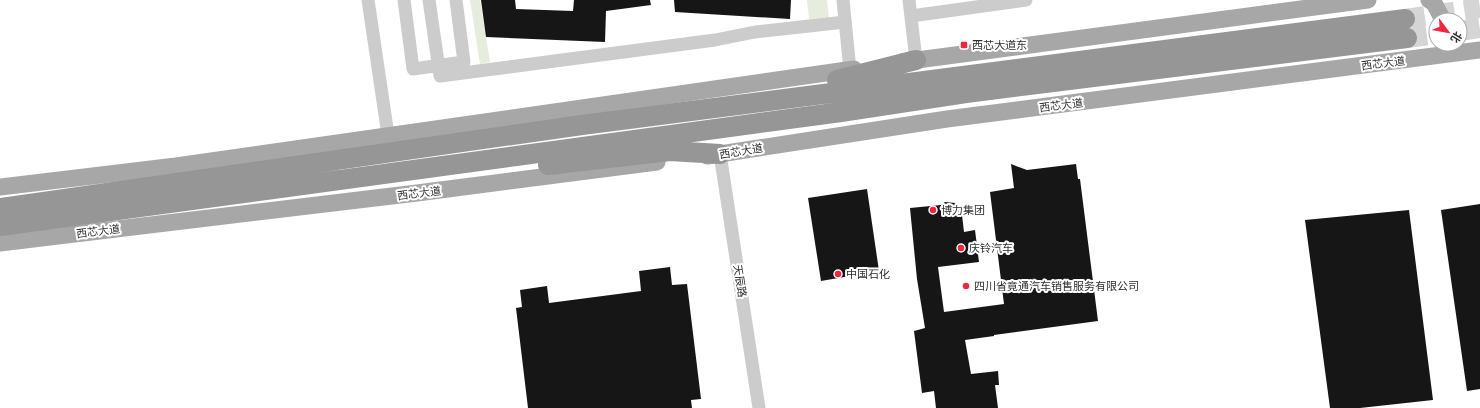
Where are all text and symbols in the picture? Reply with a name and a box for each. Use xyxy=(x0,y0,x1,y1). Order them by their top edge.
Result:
north arrow xyxy=(1428,12,1468,52)
text: 北 xyxy=(1448,29,1465,46)
place label: 西芯大道东 xyxy=(972,38,1027,52)
marker: 西芯大道东 xyxy=(959,40,969,50)
street label: 西芯大道 xyxy=(1360,53,1406,73)
street label: 西芯大道 xyxy=(1038,95,1084,115)
street label: 西芯大道 xyxy=(718,141,764,161)
street label: 西芯大道 xyxy=(396,183,442,203)
place label: 博力集团 xyxy=(941,203,985,217)
marker: 博力集团 xyxy=(928,205,938,215)
street label: 西芯大道 xyxy=(75,221,121,241)
place label: 庆铃汽车 xyxy=(969,241,1013,255)
marker: 庆铃汽车 xyxy=(956,243,966,253)
street label: 天辰路 xyxy=(731,264,749,298)
place label: 中国石化 xyxy=(846,267,890,281)
marker: 中国石化 xyxy=(833,269,843,279)
place label: 四川省竟通汽车销售服务有限公司 xyxy=(974,279,1139,293)
marker: 四川省竟通汽车销售服务有限公司 xyxy=(961,281,971,291)

